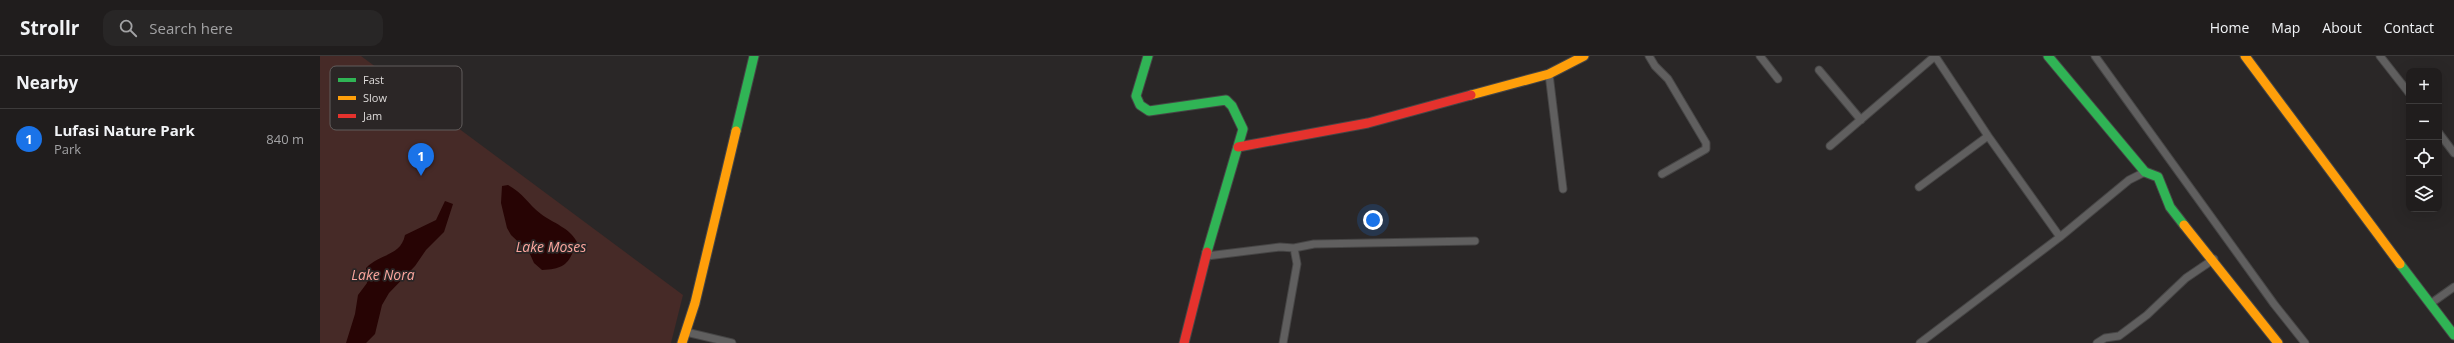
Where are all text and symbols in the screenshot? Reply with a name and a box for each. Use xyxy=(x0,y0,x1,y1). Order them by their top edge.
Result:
search box xyxy=(103,10,383,46)
text: Strollr xyxy=(20,15,79,41)
icon: search xyxy=(117,17,139,39)
text: Search here xyxy=(149,18,233,38)
text: Home xyxy=(2210,18,2249,37)
text: Map xyxy=(2271,18,2300,37)
text: About xyxy=(2322,18,2362,37)
text: Contact xyxy=(2384,18,2434,37)
legend xyxy=(330,66,462,130)
map controls xyxy=(2406,68,2442,212)
button: + xyxy=(2406,68,2442,104)
text: Nearby xyxy=(16,71,78,94)
text: Fast xyxy=(363,72,384,87)
text: Slow xyxy=(363,90,387,105)
button: − xyxy=(2406,104,2442,140)
text: Jam xyxy=(362,108,382,123)
text: Lufasi Nature Park xyxy=(54,120,195,140)
text: 1 xyxy=(25,130,33,148)
text: 840 m xyxy=(266,130,304,148)
text: Park xyxy=(54,140,81,158)
button: locate xyxy=(2406,140,2442,176)
pin: 1 xyxy=(408,143,434,176)
button: layers xyxy=(2406,176,2442,212)
your location xyxy=(1363,210,1383,230)
water label: Lake Moses xyxy=(516,237,586,256)
water label: Lake Nora xyxy=(351,265,415,284)

